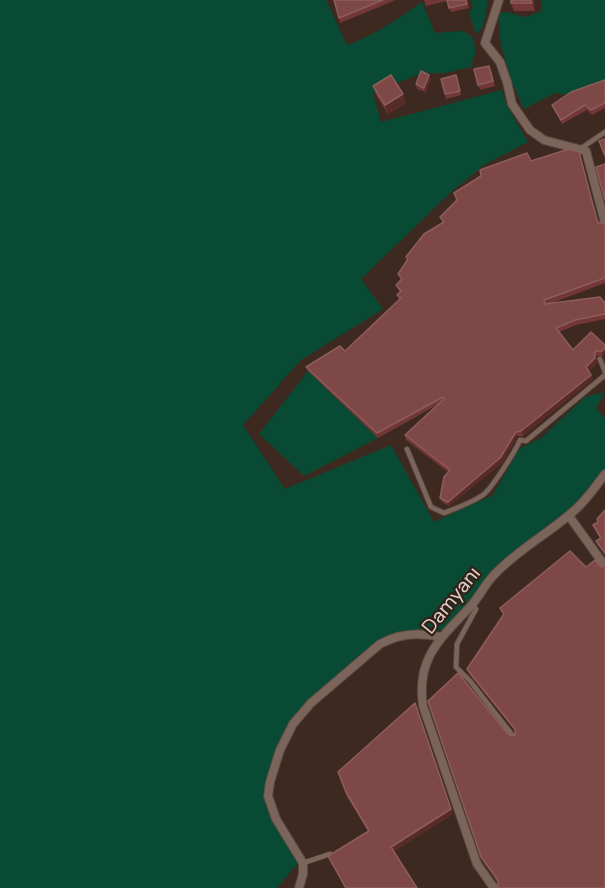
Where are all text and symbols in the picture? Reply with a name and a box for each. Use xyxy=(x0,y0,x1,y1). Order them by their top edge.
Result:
street label: Damyanı xyxy=(418,563,486,639)

